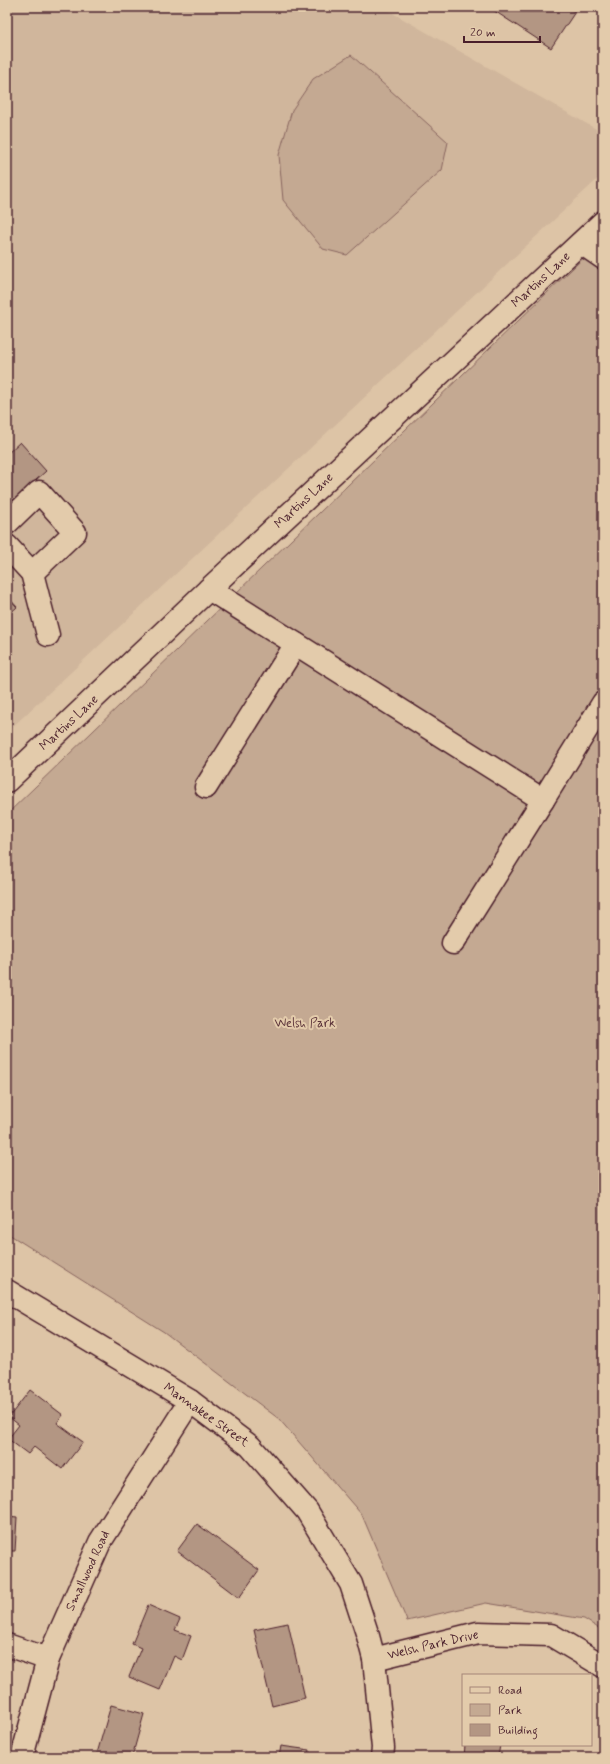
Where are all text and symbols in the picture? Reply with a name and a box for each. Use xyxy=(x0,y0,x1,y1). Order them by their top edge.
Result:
scale bar xyxy=(464,18,540,44)
text: 20 m xyxy=(470,25,496,41)
street label: Martins Lane xyxy=(508,248,574,312)
street label: Martins Lane xyxy=(271,469,337,533)
street label: Martins Lane xyxy=(36,691,102,755)
park label: Welsh Park xyxy=(274,1015,336,1032)
street label: Mannakee Street xyxy=(160,1379,252,1451)
street label: Smallwood Road xyxy=(62,1528,114,1614)
street label: Welsh Park Drive xyxy=(386,1626,480,1664)
legend xyxy=(462,1674,592,1746)
text: Road xyxy=(498,1683,522,1699)
text: Park xyxy=(498,1703,522,1719)
text: Building xyxy=(498,1723,538,1740)

